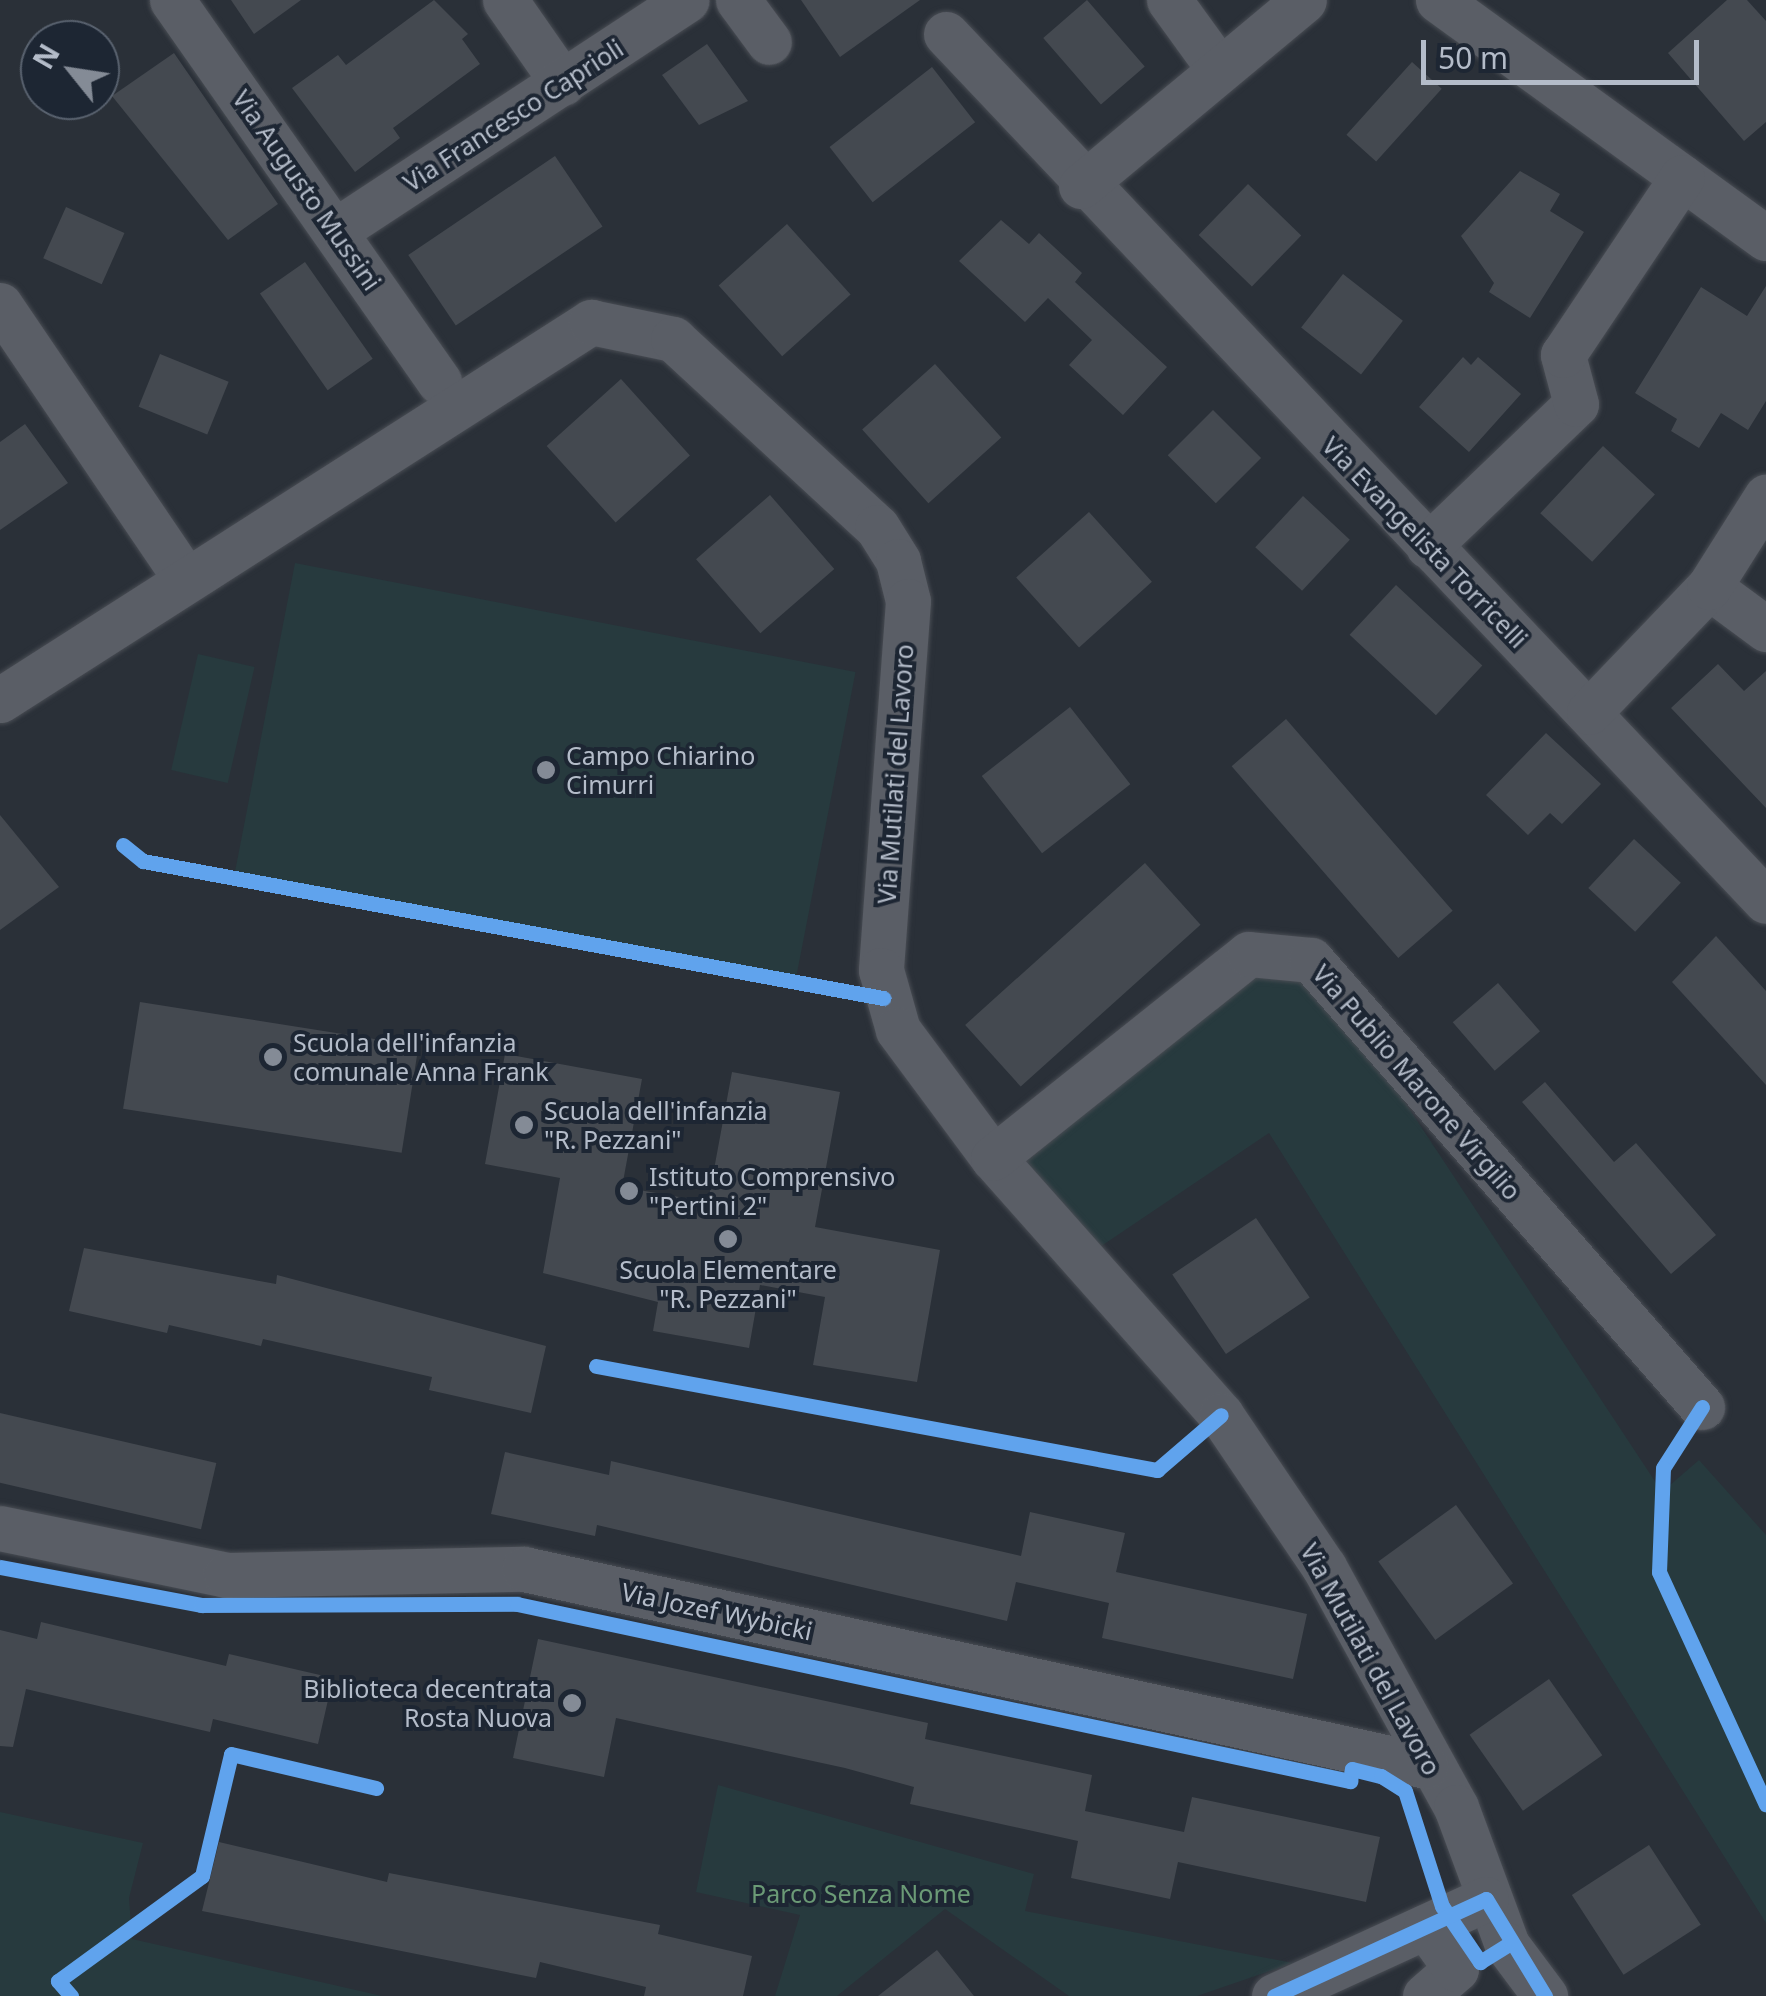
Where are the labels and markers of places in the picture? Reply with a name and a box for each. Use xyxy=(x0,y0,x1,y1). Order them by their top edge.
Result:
place label: Campo Chiarino Cimurri xyxy=(566,741,755,800)
marker: Campo Chiarino Cimurri xyxy=(535,759,557,781)
place label: Scuola dell'infanzia comunale Anna Frank xyxy=(293,1028,548,1087)
marker: Scuola dell'infanzia comunale Anna Frank xyxy=(262,1046,284,1068)
place label: Scuola dell'infanzia "R. Pezzani" xyxy=(544,1096,767,1155)
marker: Scuola dell'infanzia "R. Pezzani" xyxy=(513,1114,535,1136)
place label: Istituto Comprensivo "Pertini 2" xyxy=(649,1162,895,1221)
marker: Istituto Comprensivo "Pertini 2" xyxy=(618,1180,640,1202)
marker: Scuola Elementare "R. Pezzani" xyxy=(717,1228,739,1250)
place label: Scuola Elementare "R. Pezzani" xyxy=(619,1255,837,1314)
place label: Biblioteca decentrata Rosta Nuova xyxy=(303,1674,552,1733)
marker: Biblioteca decentrata Rosta Nuova xyxy=(561,1692,583,1714)

